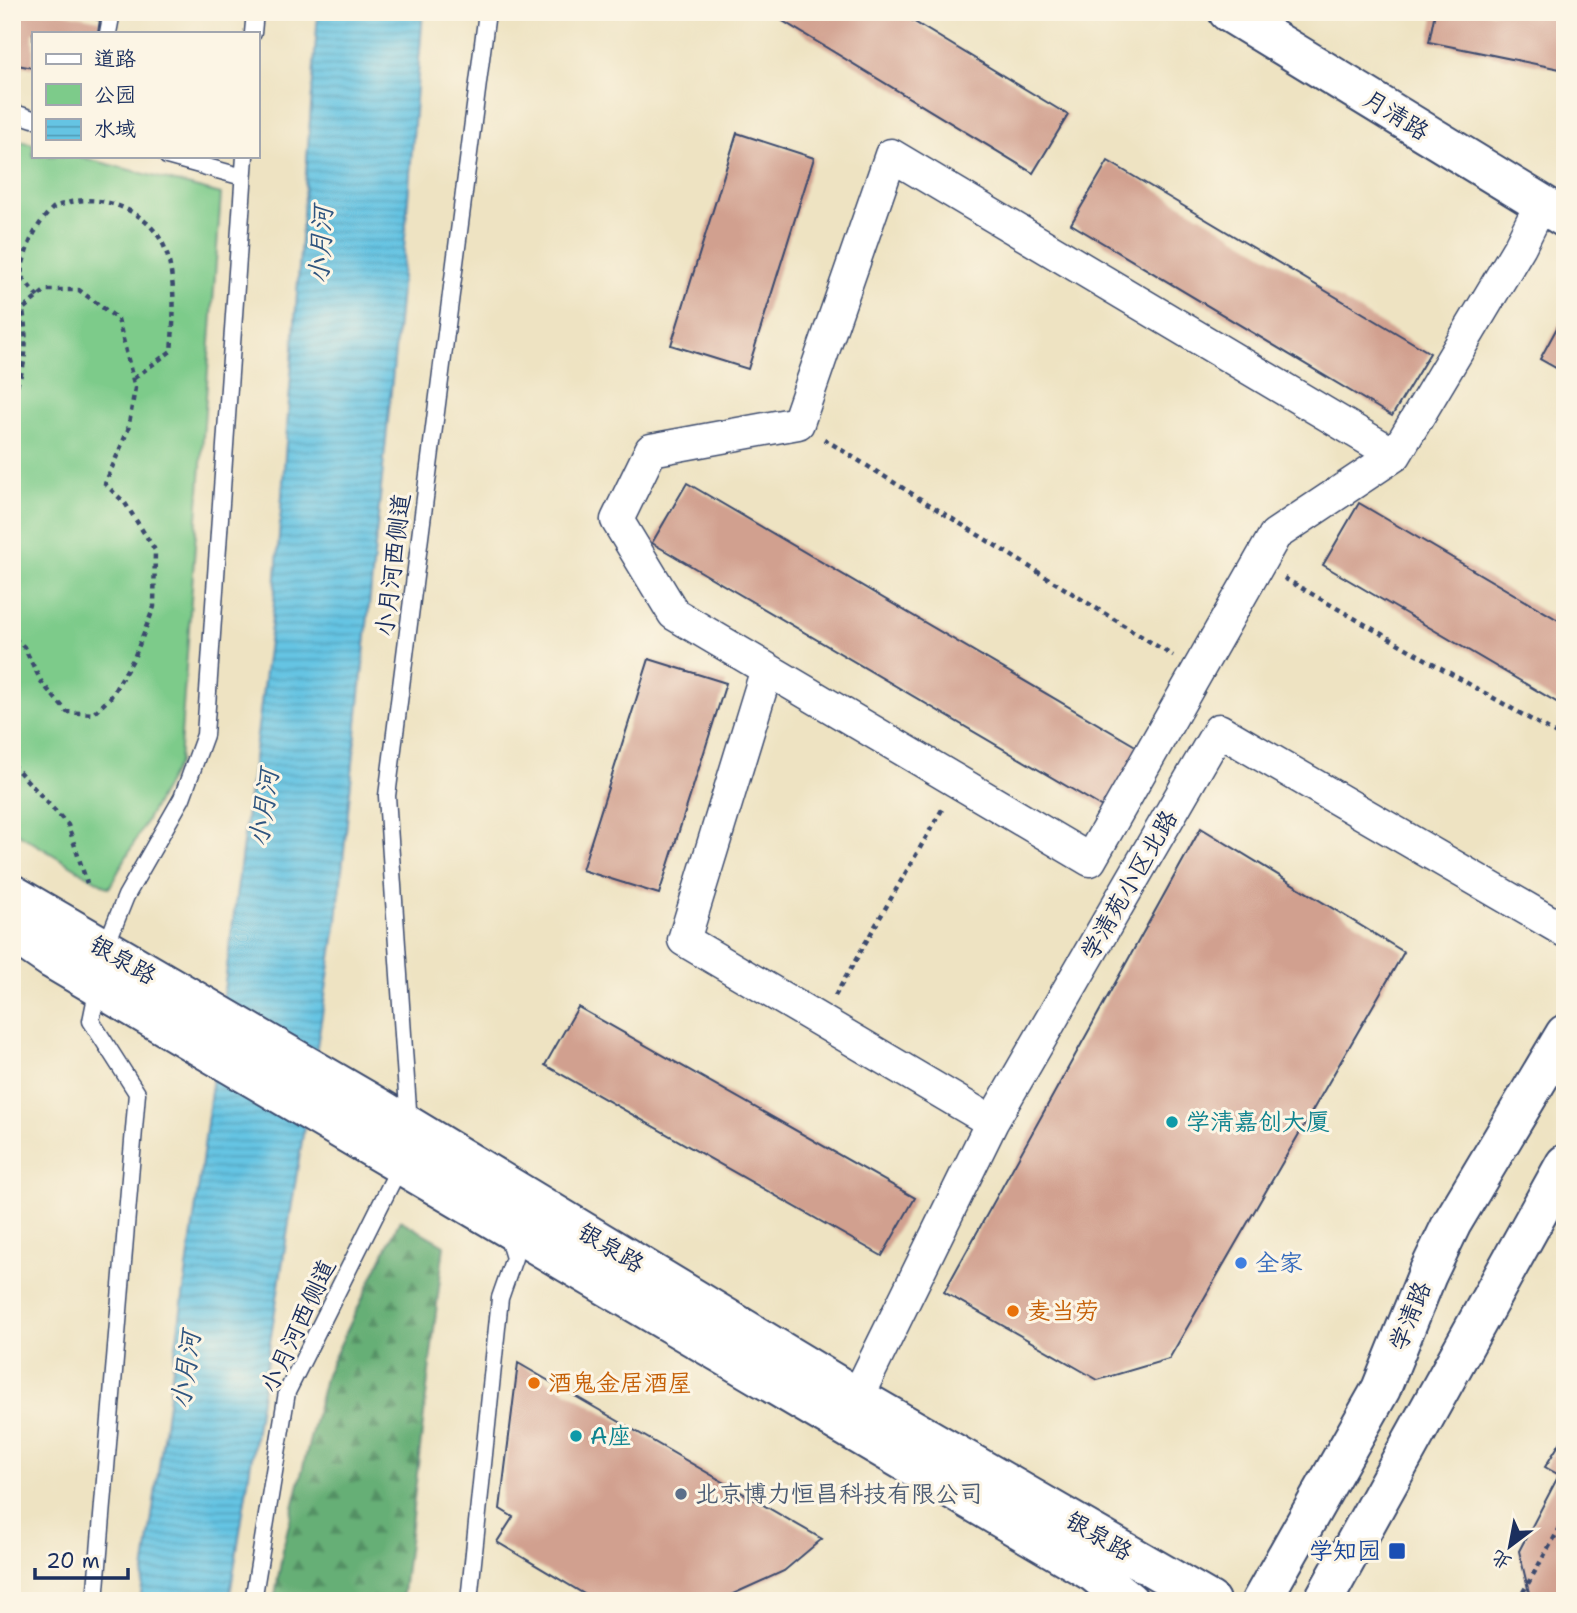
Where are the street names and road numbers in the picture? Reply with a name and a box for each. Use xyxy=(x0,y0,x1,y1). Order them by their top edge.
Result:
street label: 月清路 xyxy=(1357,82,1435,148)
street label: 小月河西侧道 xyxy=(368,492,418,638)
street label: 学清苑小区北路 xyxy=(1073,804,1185,966)
street label: 银泉路 xyxy=(84,928,162,992)
street label: 银泉路 xyxy=(572,1216,650,1280)
street label: 小月河西侧道 xyxy=(253,1254,343,1398)
street label: 学清路 xyxy=(1382,1277,1438,1355)
street label: 银泉路 xyxy=(1060,1504,1138,1568)

